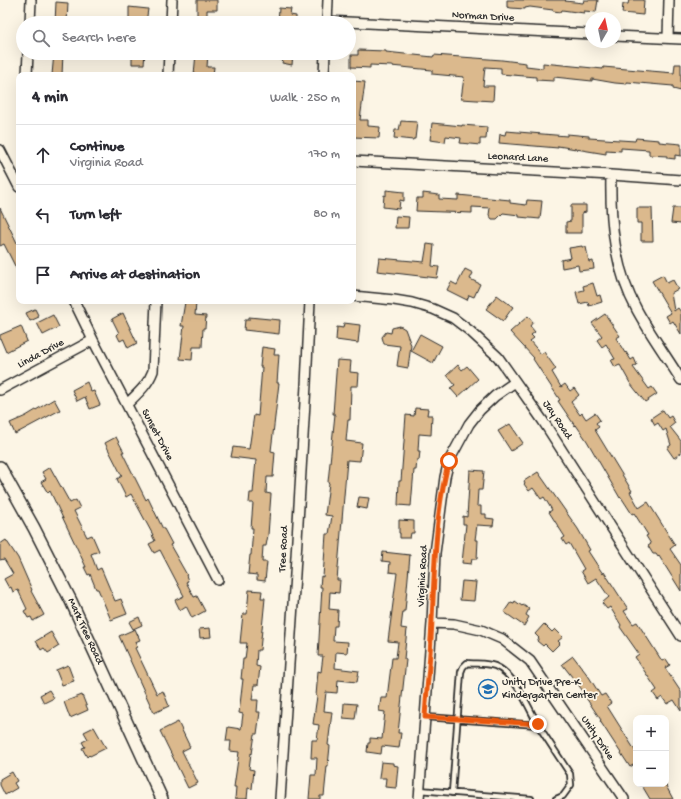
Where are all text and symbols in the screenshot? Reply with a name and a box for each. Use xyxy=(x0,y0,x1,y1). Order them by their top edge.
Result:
street label: Norman Drive xyxy=(451,9,515,25)
north arrow xyxy=(585,12,621,48)
search box xyxy=(16,16,356,60)
icon: search xyxy=(30,27,52,49)
text: Search here xyxy=(62,29,136,47)
text: 4 min xyxy=(32,88,68,108)
text: Walk · 250 m xyxy=(270,91,340,106)
text: Continue xyxy=(70,138,124,156)
icon: ahead xyxy=(32,144,54,166)
text: 170 m xyxy=(308,147,340,162)
street label: Leonard Lane xyxy=(487,150,549,166)
text: Virginia Road xyxy=(70,156,143,171)
icon: left xyxy=(32,204,54,226)
text: Turn left xyxy=(70,206,121,224)
text: 80 m xyxy=(313,207,340,222)
icon: arrive xyxy=(32,264,54,286)
text: Arrive at destination xyxy=(70,266,200,284)
street label: Linda Drive xyxy=(16,337,67,371)
street label: Jay Road xyxy=(540,398,575,443)
street label: Sunset Drive xyxy=(138,407,176,463)
route start xyxy=(440,452,458,470)
street label: Tree Road xyxy=(277,524,291,573)
street label: Virginia Road xyxy=(415,543,431,608)
street label: Mark Tree Road xyxy=(65,596,106,668)
place label: Unity Drive Pre-K Kindergarten Center xyxy=(502,677,598,702)
school or university icon: Unity Drive Pre-K Kindergarten Center xyxy=(477,678,499,700)
street label: Unity Drive xyxy=(578,714,616,763)
route end xyxy=(529,715,547,733)
map controls xyxy=(633,715,669,787)
button: + xyxy=(633,715,669,751)
button: − xyxy=(633,751,669,787)

